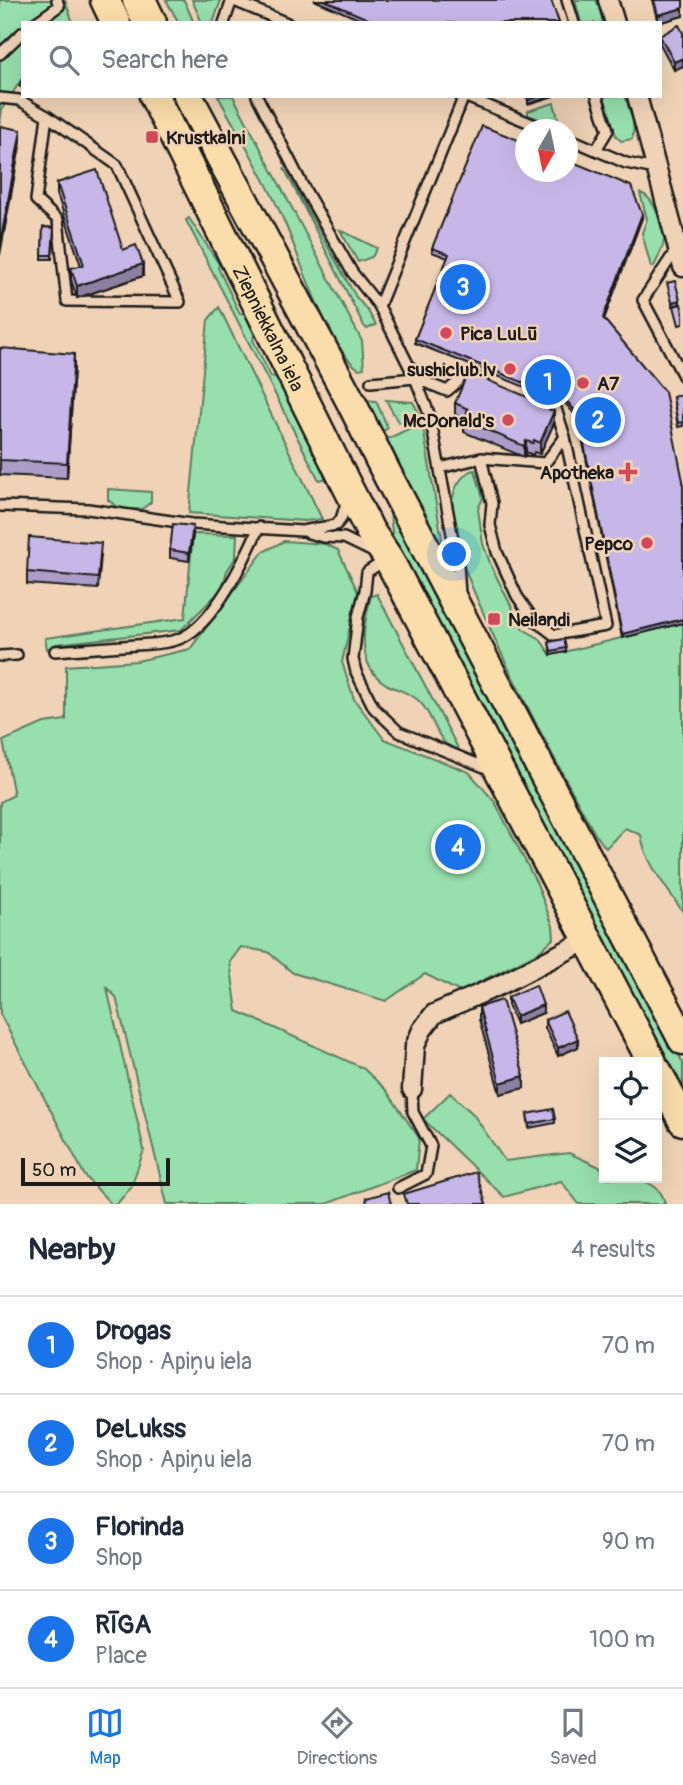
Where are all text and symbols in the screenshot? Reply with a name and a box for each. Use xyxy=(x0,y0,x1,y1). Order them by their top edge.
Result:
search box xyxy=(21,21,662,98)
icon: search xyxy=(45,41,83,79)
text: Search here xyxy=(101,44,228,76)
north arrow xyxy=(515,119,578,182)
place label: Krustkalni xyxy=(166,126,246,150)
marker: Krustkalni xyxy=(144,129,160,145)
pin: 3 xyxy=(440,261,486,313)
street label: Ziepniekkalna iela xyxy=(227,262,309,396)
place label: Pica LuLū xyxy=(460,322,537,346)
marker: Pica LuLū xyxy=(438,325,454,341)
pin: 1 xyxy=(525,356,571,408)
place label: sushiclub.lv xyxy=(407,358,496,382)
marker: sushiclub.lv xyxy=(502,361,518,377)
place label: A7 xyxy=(597,372,620,396)
marker: A7 xyxy=(575,375,591,391)
pin: 2 xyxy=(575,394,621,446)
place label: McDonald's xyxy=(403,409,495,433)
marker: McDonald's xyxy=(500,412,516,428)
place label: Apotheka xyxy=(540,461,614,485)
marker: Apotheka xyxy=(620,464,636,480)
place label: Pepco xyxy=(584,532,634,556)
marker: Pepco xyxy=(639,535,655,551)
your location xyxy=(437,537,471,571)
place label: Neilandi xyxy=(508,608,570,632)
marker: Neilandi xyxy=(486,611,502,627)
pin: 4 xyxy=(435,821,481,873)
map controls xyxy=(599,1057,662,1183)
button: locate xyxy=(599,1057,662,1120)
button: layers xyxy=(599,1120,662,1183)
scale bar xyxy=(21,1155,170,1187)
text: 50 m xyxy=(32,1158,76,1182)
text: Nearby xyxy=(28,1231,115,1268)
text: 4 results xyxy=(571,1235,655,1264)
text: Drogas xyxy=(95,1315,171,1347)
text: 1 xyxy=(47,1331,56,1360)
text: 70 m xyxy=(602,1331,655,1360)
text: Shop · Apiņu iela xyxy=(95,1347,252,1376)
text: DeLukss xyxy=(95,1413,186,1445)
text: 2 xyxy=(45,1429,57,1458)
text: 70 m xyxy=(602,1429,655,1458)
text: Shop · Apiņu iela xyxy=(95,1445,252,1474)
text: Florinda xyxy=(95,1511,184,1543)
text: 3 xyxy=(45,1527,57,1556)
text: 90 m xyxy=(602,1527,655,1556)
text: Shop xyxy=(95,1543,143,1572)
text: RĪGA xyxy=(95,1609,151,1641)
text: 4 xyxy=(44,1625,58,1654)
text: 100 m xyxy=(589,1625,655,1654)
text: Place xyxy=(95,1641,147,1670)
tab: Map xyxy=(86,1704,124,1770)
tab: Directions xyxy=(297,1704,377,1770)
tab: Saved xyxy=(550,1704,597,1770)

